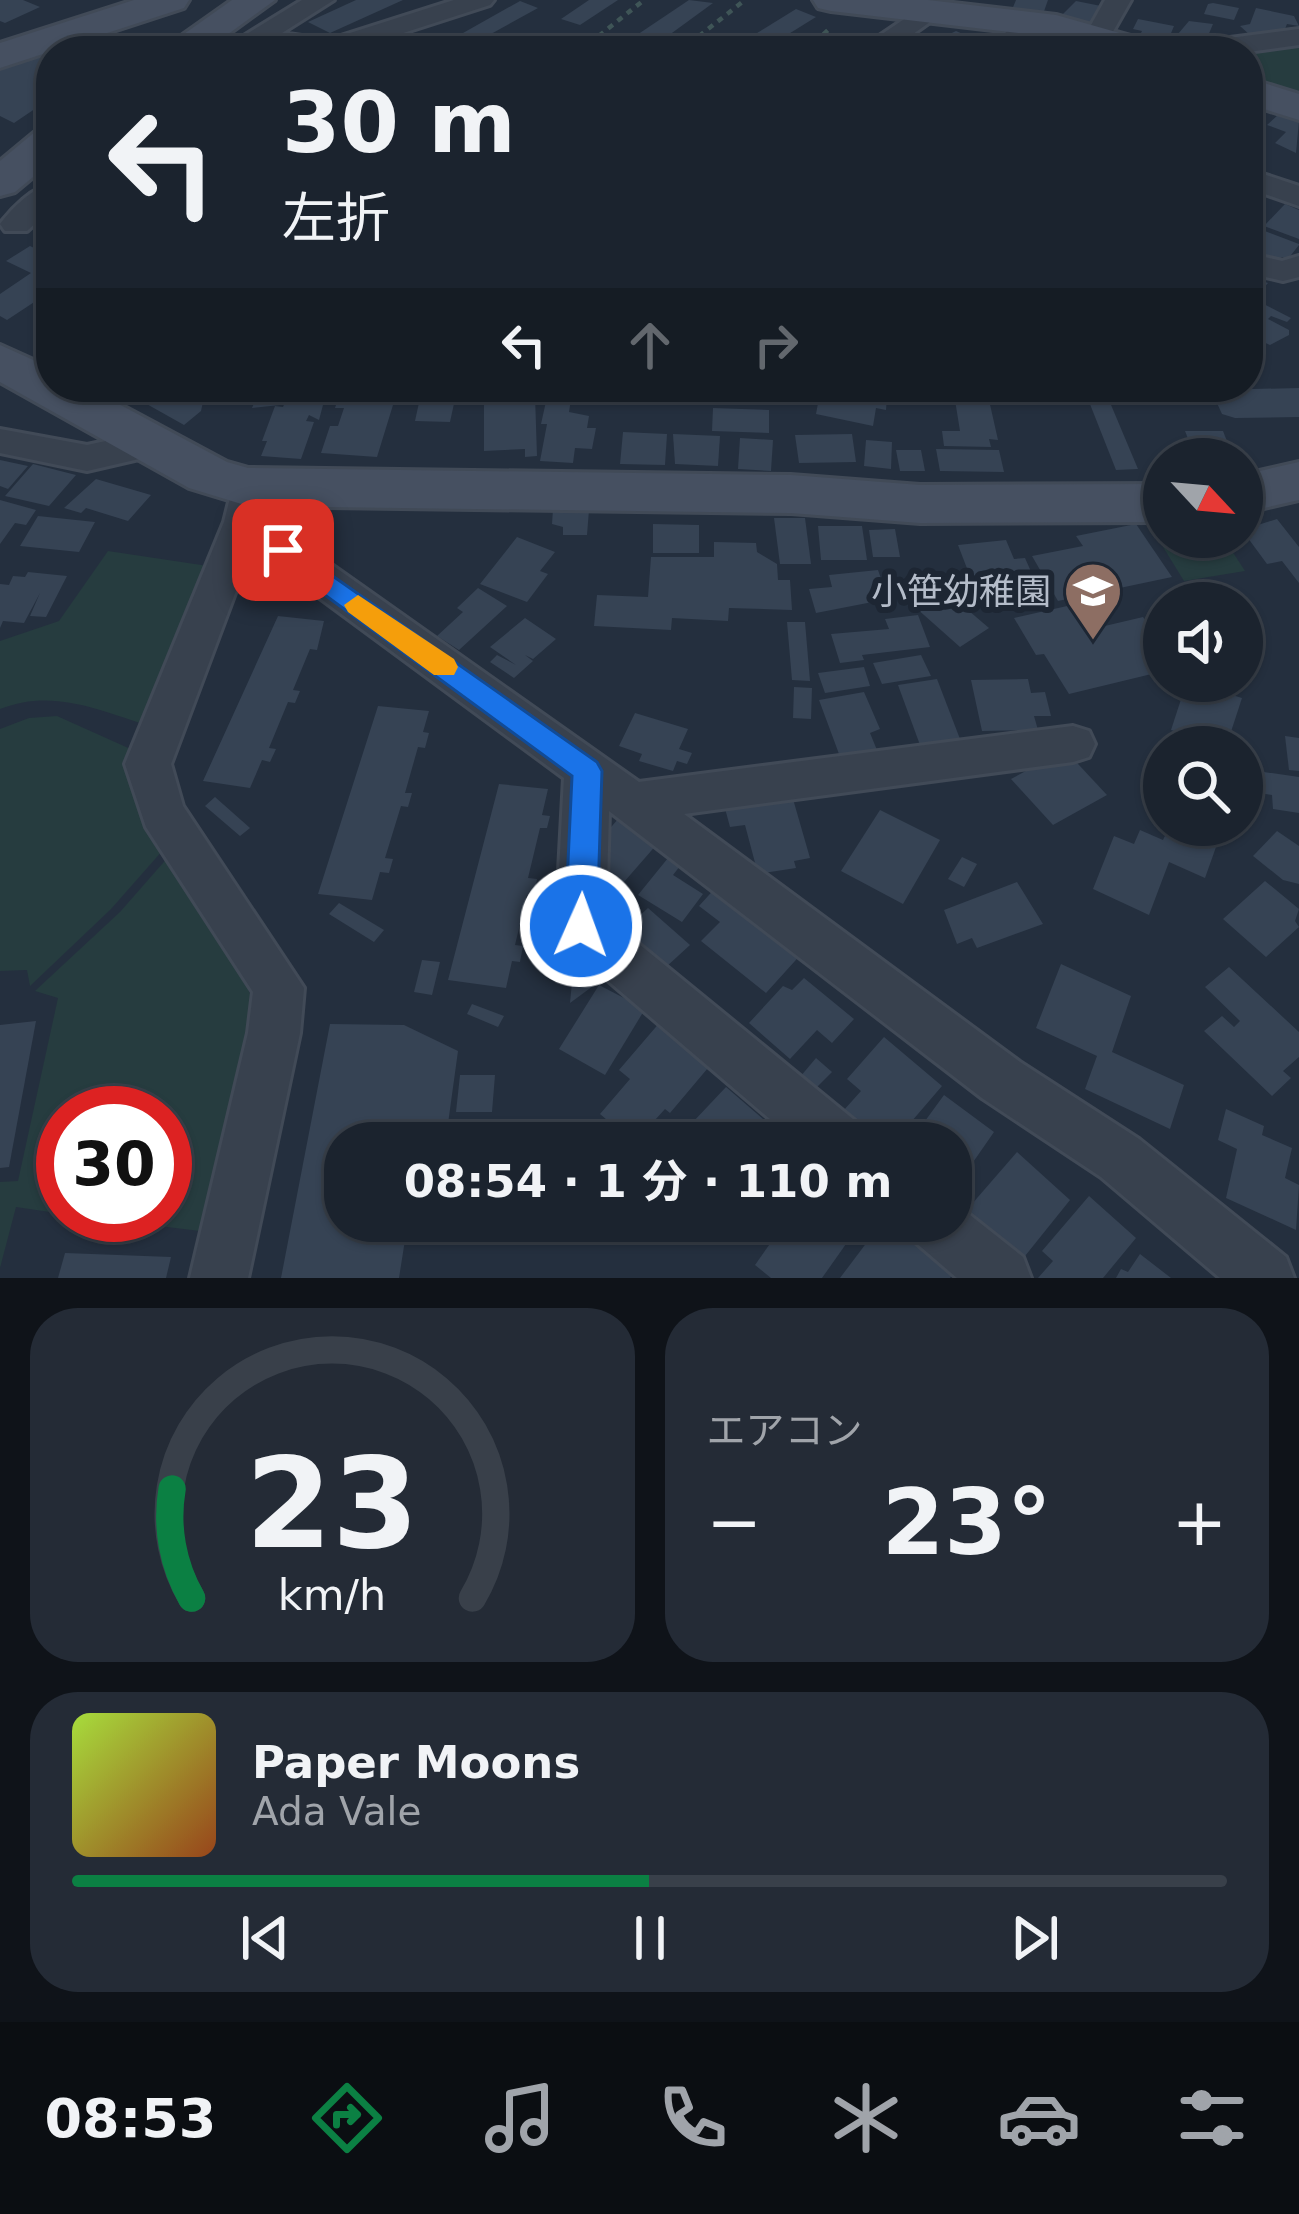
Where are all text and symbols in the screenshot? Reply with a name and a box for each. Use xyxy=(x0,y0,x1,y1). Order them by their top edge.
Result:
text: 30 m xyxy=(282,74,516,172)
icon: left xyxy=(84,84,240,240)
text: 左折 xyxy=(282,187,390,250)
icon: left xyxy=(491,312,557,378)
icon: ahead xyxy=(617,312,683,378)
icon: right xyxy=(743,312,809,378)
north arrow xyxy=(1143,438,1263,558)
map controls xyxy=(1143,438,1263,846)
pin xyxy=(232,499,334,601)
icon: arrive xyxy=(250,517,316,583)
school or university icon: 小笹幼稚園 xyxy=(1062,560,1124,642)
place label: 小笹幼稚園 xyxy=(871,571,1051,612)
button: sound xyxy=(1143,582,1263,702)
button: search xyxy=(1143,726,1263,846)
position arrow xyxy=(518,863,644,989)
speed limit sign: 30 xyxy=(36,1086,192,1242)
text: 08:54 · 1 分 · 110 m xyxy=(404,1155,892,1208)
text: エアコン xyxy=(707,1408,863,1453)
text: 23 xyxy=(245,1431,419,1576)
text: 23° xyxy=(882,1470,1052,1575)
text: − xyxy=(707,1484,762,1561)
text: + xyxy=(1172,1484,1227,1561)
text: km/h xyxy=(278,1570,386,1620)
text: Paper Moons xyxy=(252,1736,580,1789)
text: Ada Vale xyxy=(252,1789,421,1834)
icon: previous xyxy=(232,1905,298,1971)
icon: pause xyxy=(617,1905,683,1971)
icon: next xyxy=(1002,1905,1068,1971)
icon: directions xyxy=(305,2076,389,2160)
icon: music xyxy=(478,2076,562,2160)
icon: phone xyxy=(651,2076,735,2160)
icon: climate xyxy=(824,2076,908,2160)
icon: car xyxy=(997,2076,1081,2160)
icon: filters xyxy=(1170,2076,1254,2160)
text: 08:53 xyxy=(45,2087,216,2150)

